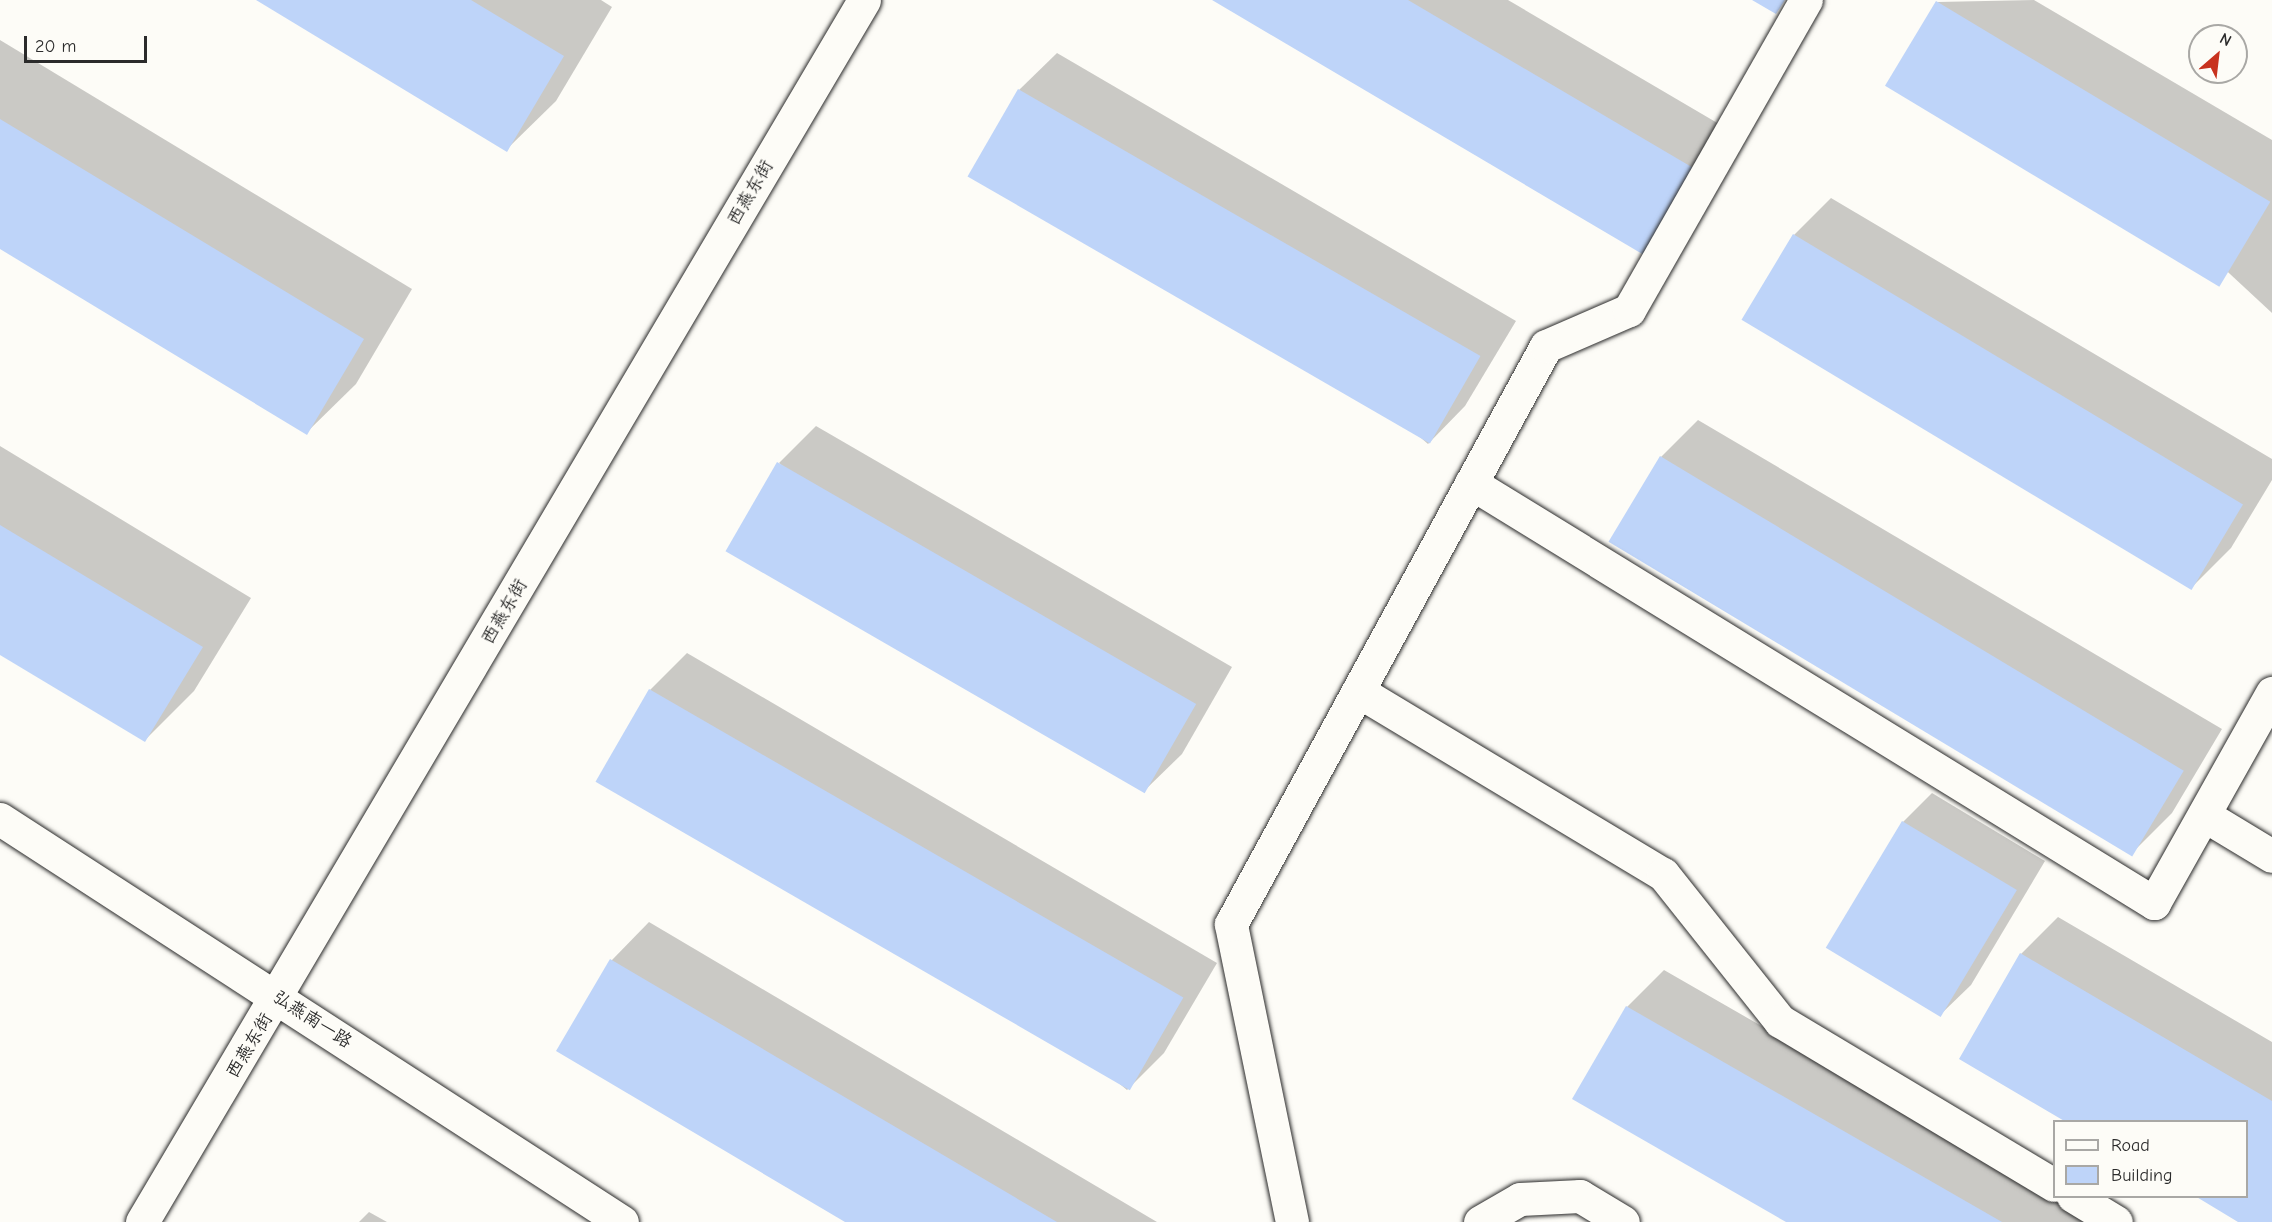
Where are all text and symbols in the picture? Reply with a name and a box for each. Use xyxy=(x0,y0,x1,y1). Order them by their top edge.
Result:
scale bar xyxy=(27,24,150,62)
north arrow xyxy=(2188,24,2248,84)
text: N xyxy=(2217,29,2234,50)
text: 20 m xyxy=(35,36,76,57)
street label: 西燕东街 xyxy=(724,156,778,230)
street label: 西燕东街 xyxy=(478,575,532,649)
street label: 弘燕南一路 xyxy=(268,986,356,1054)
street label: 西燕东街 xyxy=(222,1010,278,1082)
legend xyxy=(2053,1120,2248,1198)
text: Road xyxy=(2111,1135,2150,1156)
text: Building xyxy=(2111,1165,2173,1186)

